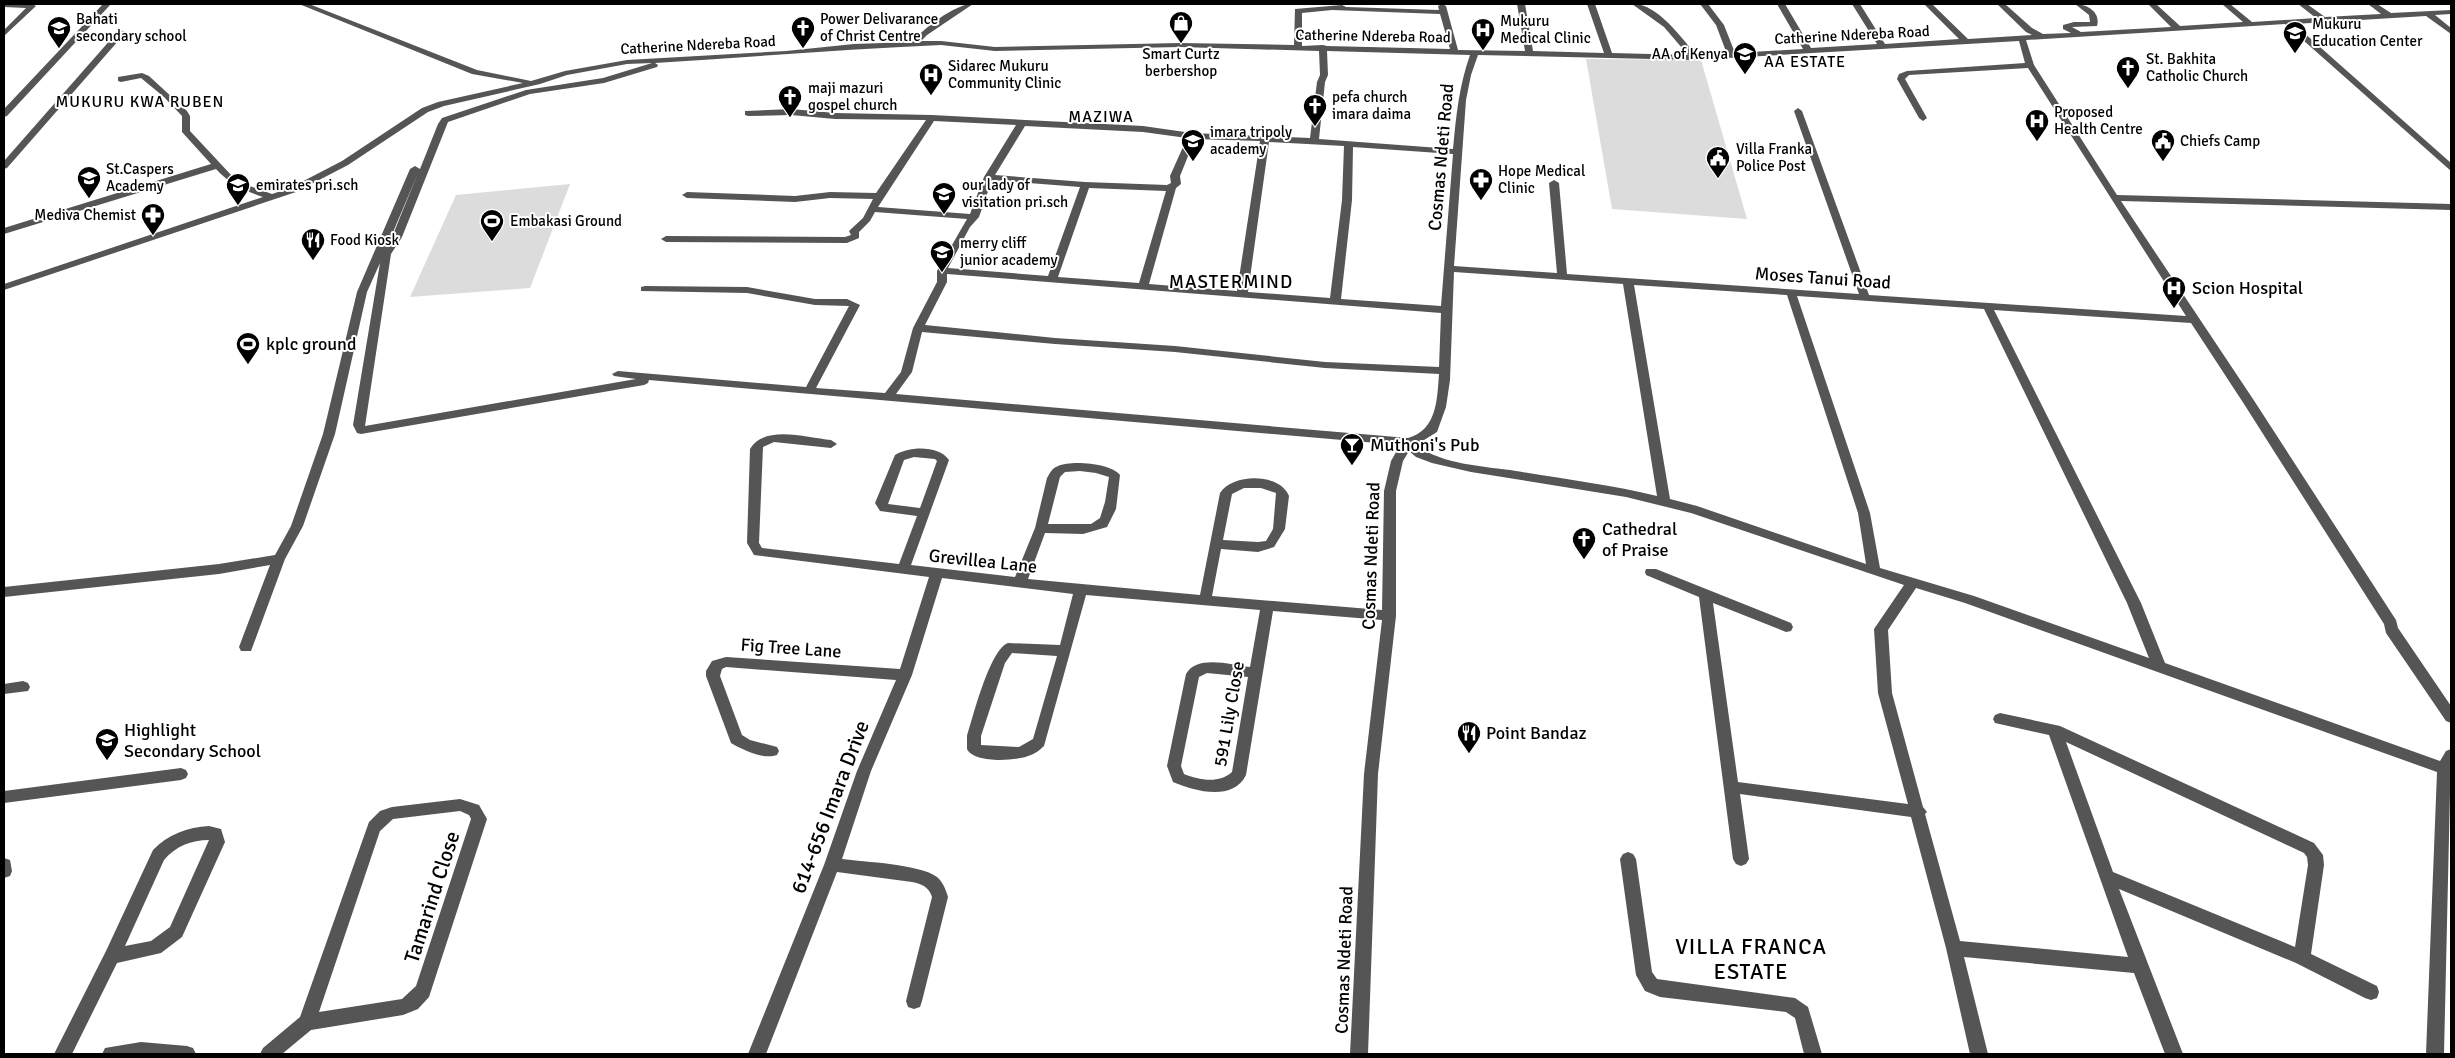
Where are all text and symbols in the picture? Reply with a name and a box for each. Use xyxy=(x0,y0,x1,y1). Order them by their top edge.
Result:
place label: Bahati secondary school xyxy=(76,10,187,45)
place label: Power Delivarance of Christ Centre xyxy=(820,10,938,45)
shop icon: Smart Curtz berbershop xyxy=(1168,10,1194,44)
place label: Mukuru Medical Clinic xyxy=(1500,12,1591,47)
school or university icon: Bahati secondary school xyxy=(46,15,72,49)
church icon: Power Delivarance of Christ Centre xyxy=(790,15,816,49)
place label: Mukuru Education Center xyxy=(2312,15,2423,50)
hospital icon: Mukuru Medical Clinic xyxy=(1470,17,1496,51)
school or university icon: Mukuru Education Center xyxy=(2282,20,2308,54)
street label: Catherine Ndereba Road xyxy=(1774,22,1930,48)
street label: Catherine Ndereba Road xyxy=(1295,26,1451,46)
street label: Catherine Ndereba Road xyxy=(620,32,776,58)
school or university icon: AA of Kenya xyxy=(1732,41,1758,75)
place label: Smart Curtz berbershop xyxy=(1142,45,1220,80)
place label: AA of Kenya xyxy=(1652,45,1728,63)
place label: St. Bakhita Catholic Church xyxy=(2146,50,2248,85)
district label: AA ESTATE xyxy=(1764,52,1846,72)
church icon: St. Bakhita Catholic Church xyxy=(2115,55,2141,89)
place label: Sidarec Mukuru Community Clinic xyxy=(948,57,1061,92)
hospital icon: Sidarec Mukuru Community Clinic xyxy=(918,62,944,96)
place label: maji mazuri gospel church xyxy=(808,79,897,114)
street label: Cosmas Ndeti Road xyxy=(1424,82,1458,232)
church icon: maji mazuri gospel church xyxy=(777,84,803,118)
place label: pefa church imara daima xyxy=(1332,88,1411,123)
district label: MUKURU KWA RUBEN xyxy=(55,92,225,112)
church icon: pefa church imara daima xyxy=(1302,93,1328,127)
place label: Proposed Health Centre xyxy=(2054,103,2143,138)
district label: MAZIWA xyxy=(1068,107,1134,127)
hospital icon: Proposed Health Centre xyxy=(2024,108,2050,142)
place label: imara tripoly academy xyxy=(1210,123,1292,158)
school or university icon: imara tripoly academy xyxy=(1180,128,1206,162)
public building icon: Chiefs Camp xyxy=(2150,128,2176,162)
place label: Chiefs Camp xyxy=(2180,132,2260,150)
place label: Villa Franka Police Post xyxy=(1736,140,1812,175)
public building icon: Villa Franka Police Post xyxy=(1705,145,1731,179)
place label: St.Caspers Academy xyxy=(106,160,174,195)
place label: Hope Medical Clinic xyxy=(1498,162,1585,197)
school or university icon: St.Caspers Academy xyxy=(76,165,102,199)
pharmacy icon: Hope Medical Clinic xyxy=(1468,167,1494,201)
school or university icon: emirates pri.sch xyxy=(225,172,251,206)
place label: emirates pri.sch xyxy=(256,176,358,194)
place label: our lady of visitation pri.sch xyxy=(962,176,1068,211)
school or university icon: our lady of visitation pri.sch xyxy=(931,181,957,215)
pharmacy icon: Mediva Chemist xyxy=(140,202,166,236)
place label: Mediva Chemist xyxy=(34,206,136,224)
sports icon: Embakasi Ground xyxy=(479,208,505,242)
place label: Embakasi Ground xyxy=(510,212,622,230)
restaurant icon: Food Kiosk xyxy=(300,227,326,261)
place label: Food Kiosk xyxy=(330,231,400,249)
place label: merry cliff junior academy xyxy=(960,234,1058,269)
school or university icon: merry cliff junior academy xyxy=(929,239,955,273)
street label: Moses Tanui Road xyxy=(1754,262,1892,294)
district label: MASTERMIND xyxy=(1169,270,1293,294)
hospital icon: Scion Hospital xyxy=(2161,275,2187,309)
place label: Scion Hospital xyxy=(2192,277,2303,299)
sports icon: kplc ground xyxy=(235,331,261,365)
place label: kplc ground xyxy=(266,333,356,355)
bar icon: Muthoni's Pub xyxy=(1339,432,1365,466)
place label: Muthoni's Pub xyxy=(1370,434,1479,456)
street label: Cosmas Ndeti Road xyxy=(1357,482,1385,630)
place label: Cathedral of Praise xyxy=(1602,518,1677,561)
church icon: Cathedral of Praise xyxy=(1571,526,1597,560)
street label: Grevillea Lane xyxy=(928,544,1038,578)
street label: Fig Tree Lane xyxy=(740,633,842,663)
street label: 591 Lily Close xyxy=(1209,660,1249,768)
street label: 614-656 Imara Drive xyxy=(785,717,875,897)
place label: Highlight Secondary School xyxy=(124,719,261,762)
restaurant icon: Point Bandaz xyxy=(1456,720,1482,754)
place label: Point Bandaz xyxy=(1486,722,1587,744)
school or university icon: Highlight Secondary School xyxy=(94,727,120,761)
street label: Tamarind Close xyxy=(398,828,466,966)
street label: Cosmas Ndeti Road xyxy=(1330,886,1358,1034)
district label: VILLA FRANCA ESTATE xyxy=(1675,933,1827,985)

